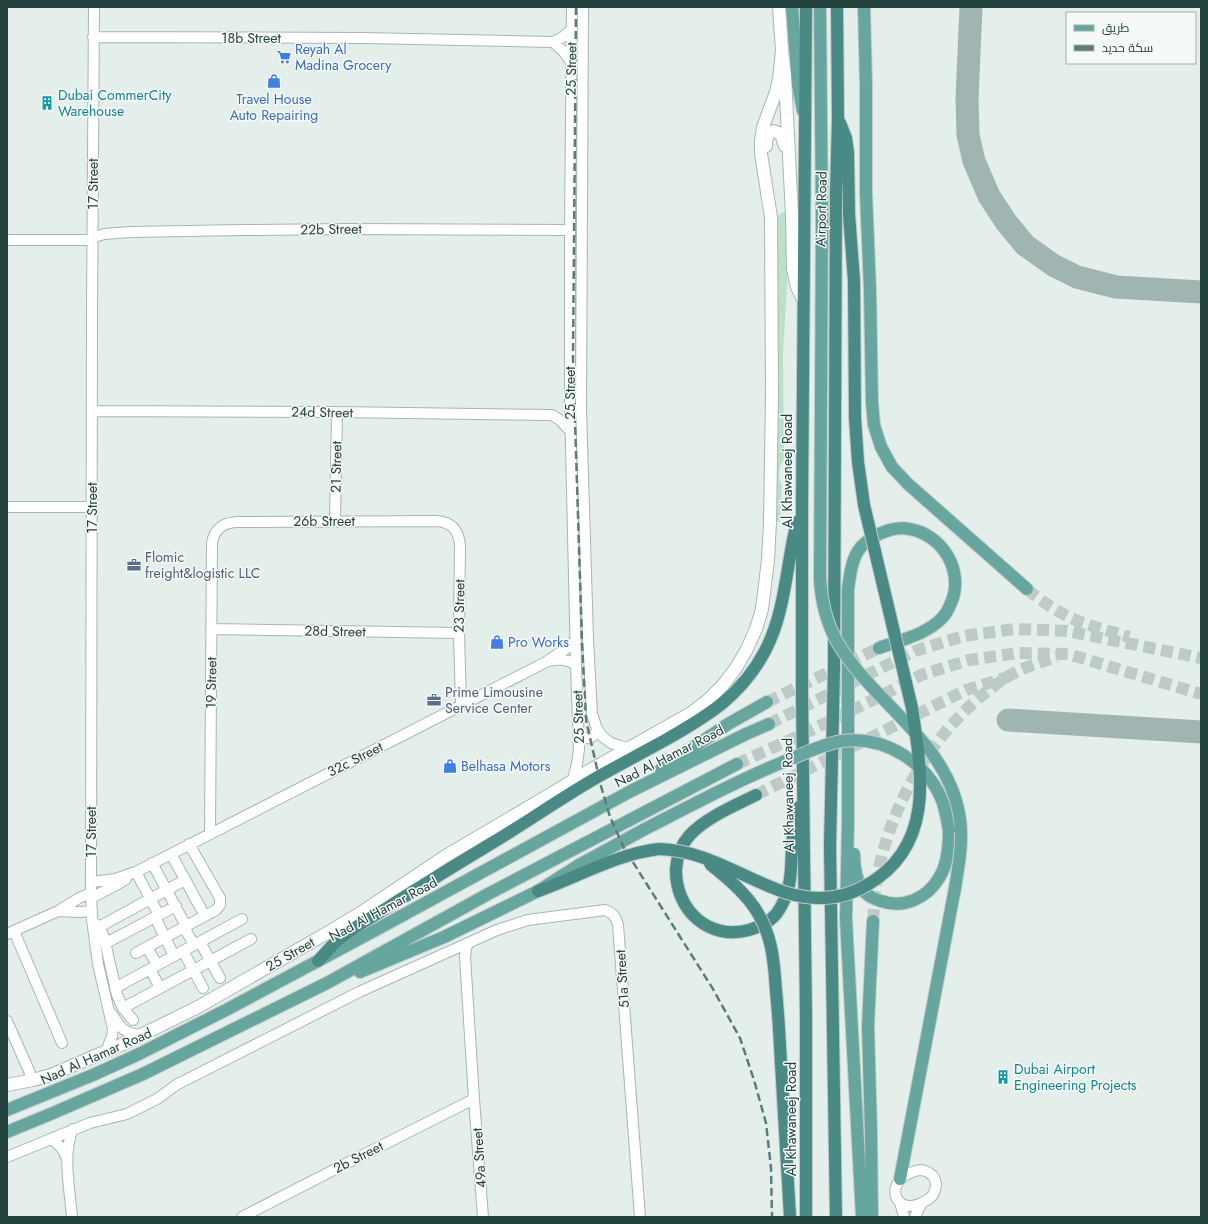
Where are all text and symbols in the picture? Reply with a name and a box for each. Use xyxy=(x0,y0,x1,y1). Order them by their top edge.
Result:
legend xyxy=(1066,12,1196,64)
text: طريق xyxy=(1102,19,1130,37)
street label: 18b Street xyxy=(221,28,281,48)
place label: Reyah Al Madina Grocery xyxy=(295,39,392,75)
text: سكة حديد xyxy=(1102,39,1153,57)
street label: 25 Street xyxy=(561,41,581,96)
supermarket icon: Reyah Al Madina Grocery xyxy=(276,49,292,65)
shop icon: Travel House Auto Repairing xyxy=(266,73,282,89)
place label: Dubai CommerCity Warehouse xyxy=(58,85,172,121)
place label: Travel House Auto Repairing xyxy=(230,89,318,125)
building icon: Dubai CommerCity Warehouse xyxy=(39,95,55,111)
street label: 17 Street xyxy=(83,158,103,210)
street label: Airport Road xyxy=(810,171,832,247)
street label: 22b Street xyxy=(300,218,363,240)
street label: 25 Street xyxy=(560,366,580,420)
street label: 24d Street xyxy=(291,401,354,423)
street label: Al Khawaneej Road xyxy=(777,414,797,528)
street label: 21 Street xyxy=(326,440,346,493)
street label: 17 Street xyxy=(82,482,102,534)
street label: 26b Street xyxy=(293,511,355,531)
place label: Flomic freight&logistic LLC xyxy=(145,547,260,583)
office icon: Flomic freight&logistic LLC xyxy=(126,557,142,573)
street label: 23 Street xyxy=(449,579,469,633)
street label: 28d Street xyxy=(304,620,366,642)
place label: Pro Works xyxy=(508,632,569,652)
shop icon: Pro Works xyxy=(489,634,505,650)
street label: 19 Street xyxy=(201,656,221,709)
place label: Prime Limousine Service Center xyxy=(445,682,543,718)
street label: 25 Street xyxy=(567,689,589,744)
office icon: Prime Limousine Service Center xyxy=(426,692,442,708)
street label: Nad Al Hamar Road xyxy=(611,720,727,792)
street label: 32c Street xyxy=(324,736,387,782)
street label: Al Khawaneej Road xyxy=(777,738,799,852)
place label: Belhasa Motors xyxy=(461,756,551,776)
shop icon: Belhasa Motors xyxy=(442,758,458,774)
street label: 17 Street xyxy=(81,806,101,858)
street label: Nad Al Hamar Road xyxy=(325,872,441,946)
street label: 25 Street xyxy=(262,932,319,976)
street label: 51a Street xyxy=(610,948,634,1009)
street label: Nad Al Hamar Road xyxy=(37,1022,155,1090)
place label: Dubai Airport Engineering Projects xyxy=(1014,1059,1137,1095)
street label: Al Khawaneej Road xyxy=(781,1062,801,1176)
building icon: Dubai Airport Engineering Projects xyxy=(995,1069,1011,1085)
street label: 49a Street xyxy=(467,1127,491,1189)
street label: 2b Street xyxy=(330,1136,387,1178)

